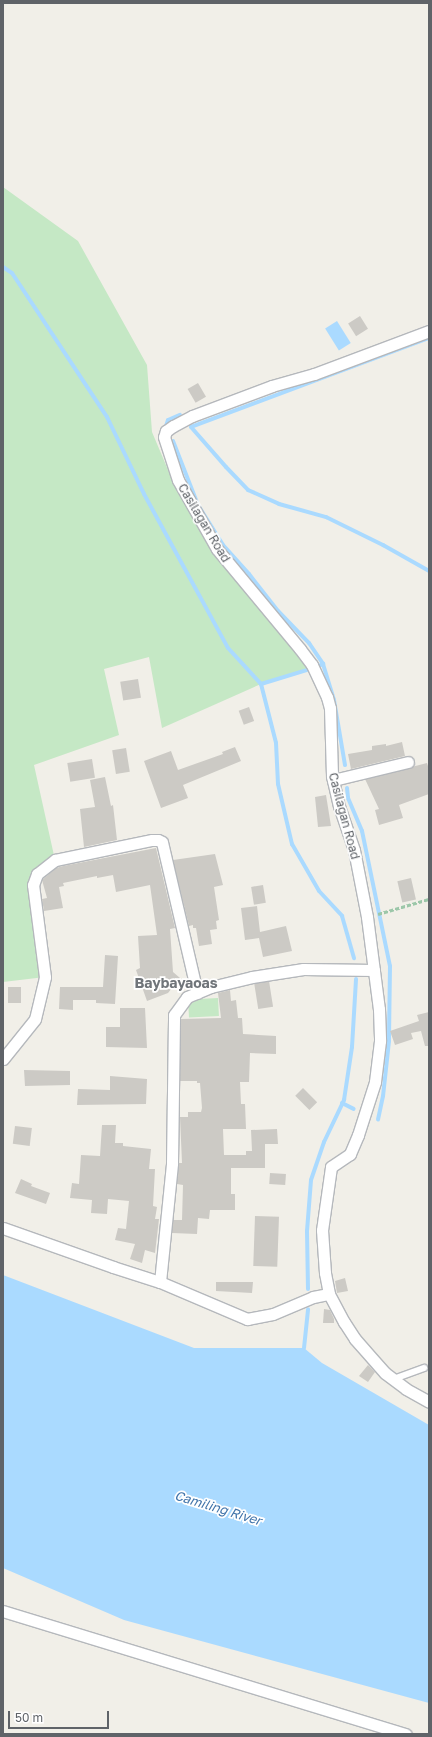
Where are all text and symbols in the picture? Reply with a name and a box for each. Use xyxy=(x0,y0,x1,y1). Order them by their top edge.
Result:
street label: Casilagan Road xyxy=(175,481,233,565)
street label: Casilagan Road xyxy=(326,771,362,861)
district label: Baybayaoas xyxy=(134,975,218,991)
water label: Camiling River xyxy=(173,1487,263,1529)
scale bar xyxy=(10,1703,111,1729)
text: 50 m xyxy=(15,1710,43,1725)

